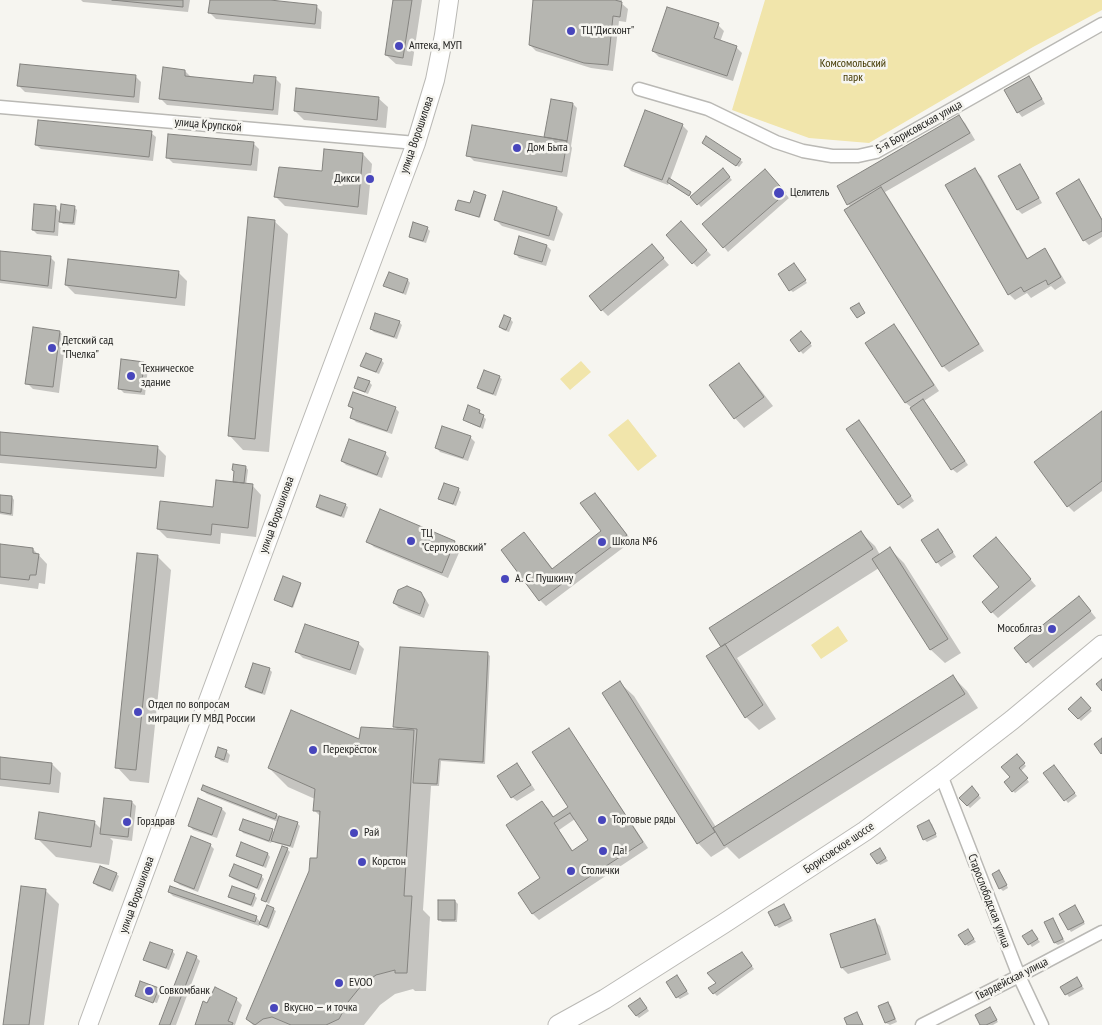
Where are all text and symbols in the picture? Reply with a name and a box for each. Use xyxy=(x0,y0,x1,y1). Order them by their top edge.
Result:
place label: ТЦ"Дисконт" xyxy=(581,24,634,38)
marker: ТЦ"Дисконт" xyxy=(565,25,577,37)
place label: Аптека, МУП xyxy=(409,39,462,53)
marker: Аптека, МУП xyxy=(393,40,405,52)
park label: Комсомольский парк xyxy=(820,57,886,85)
street label: улица Ворошилова xyxy=(397,95,437,175)
street label: 5-я Борисовская улица xyxy=(873,97,965,157)
street label: улица Крупской xyxy=(174,115,242,135)
place label: Дом Быта xyxy=(527,141,568,155)
marker: Дом Быта xyxy=(511,142,523,154)
place label: Дикси xyxy=(334,172,360,186)
marker: Дикси xyxy=(364,173,376,185)
marker: Целитель xyxy=(772,186,786,200)
place label: Целитель xyxy=(790,186,829,200)
place label: Детский сад "Пчелка" xyxy=(62,334,113,362)
marker: Детский сад "Пчелка" xyxy=(46,342,58,354)
place label: Техническое здание xyxy=(141,362,194,390)
marker: Техническое здание xyxy=(125,370,137,382)
street label: улица Ворошилова xyxy=(256,475,298,555)
place label: ТЦ "Серпуховский" xyxy=(421,527,487,555)
marker: ТЦ "Серпуховский" xyxy=(405,535,417,547)
place label: Школа №6 xyxy=(612,535,658,549)
marker: Школа №6 xyxy=(596,536,608,548)
place label: А. С. Пушкину xyxy=(515,572,573,586)
marker: А. С. Пушкину xyxy=(499,573,511,585)
place label: Мособлгаз xyxy=(997,622,1042,636)
marker: Мособлгаз xyxy=(1046,623,1058,635)
place label: Отдел по вопросам миграции ГУ МВД России xyxy=(148,698,255,726)
marker: Отдел по вопросам миграции ГУ МВД России xyxy=(132,706,144,718)
place label: Перекрёсток xyxy=(323,743,377,757)
marker: Перекрёсток xyxy=(307,744,319,756)
place label: Торговые ряды xyxy=(612,813,676,827)
marker: Торговые ряды xyxy=(596,814,608,826)
place label: Горздрав xyxy=(137,815,175,829)
marker: Горздрав xyxy=(121,816,133,828)
street label: Борисовское шоссе xyxy=(801,819,877,877)
place label: Рай xyxy=(364,826,379,840)
marker: Рай xyxy=(348,827,360,839)
place label: Да! xyxy=(613,844,627,858)
marker: Да! xyxy=(597,845,609,857)
street label: Старослободская улица xyxy=(964,852,1014,950)
street label: улица Ворошилова xyxy=(116,855,158,935)
place label: Корстон xyxy=(372,855,406,869)
marker: Корстон xyxy=(356,856,368,868)
place label: Столички xyxy=(581,864,620,878)
marker: Столички xyxy=(565,865,577,877)
street label: Гвардейская улица xyxy=(974,955,1050,1003)
place label: EVOO xyxy=(349,976,373,990)
marker: EVOO xyxy=(333,977,345,989)
place label: Совкомбанк xyxy=(159,984,210,998)
marker: Совкомбанк xyxy=(143,985,155,997)
place label: Вкусно — и точка xyxy=(284,1001,357,1015)
marker: Вкусно — и точка xyxy=(268,1002,280,1014)

